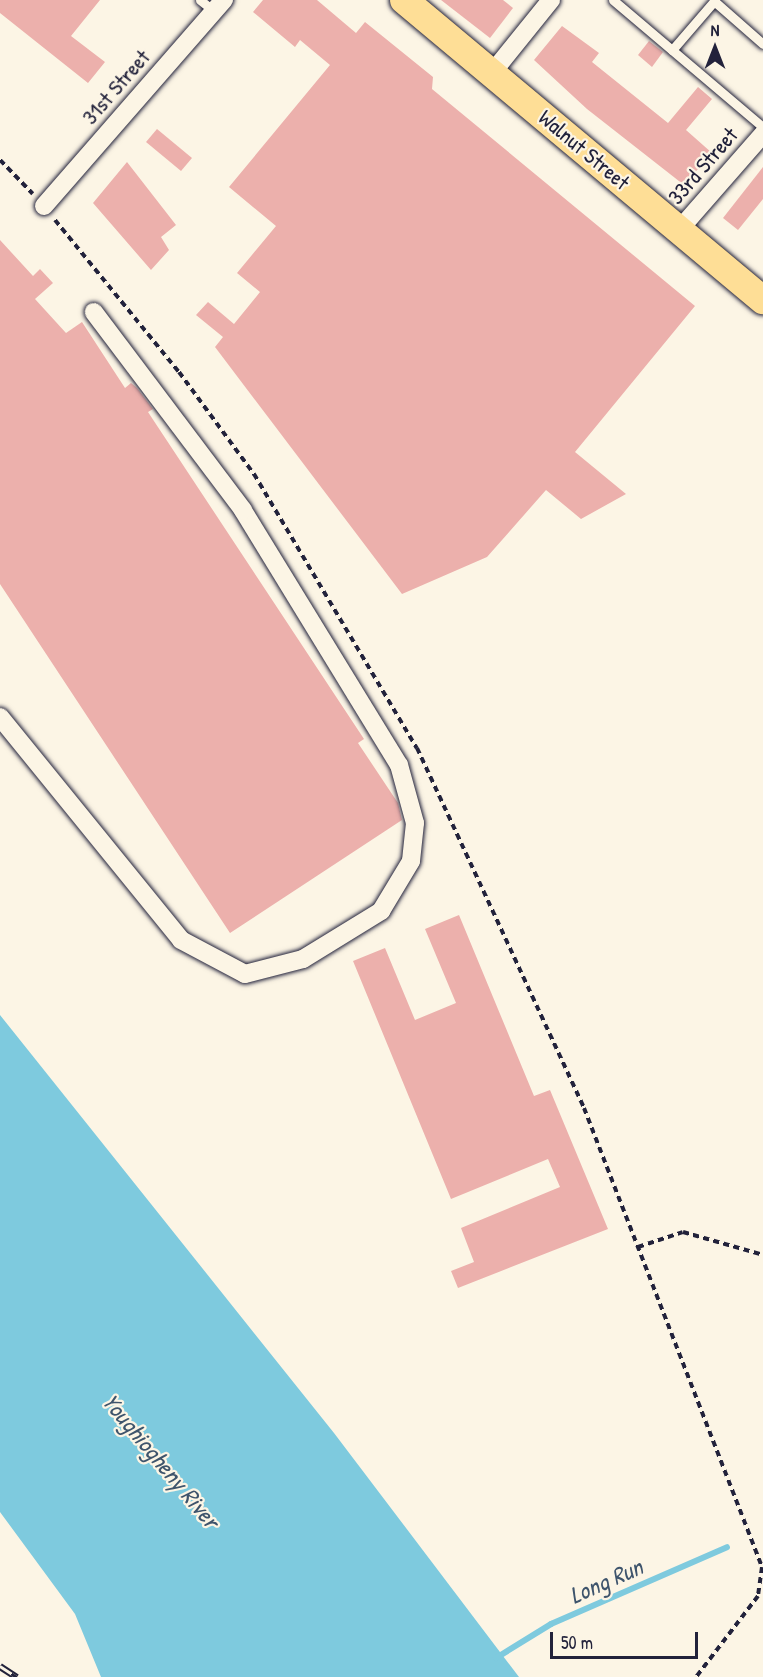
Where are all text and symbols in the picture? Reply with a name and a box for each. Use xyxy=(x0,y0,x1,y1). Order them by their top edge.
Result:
north arrow xyxy=(685,18,745,78)
text: N xyxy=(711,19,719,41)
street label: 31st Street xyxy=(76,44,156,130)
street label: Walnut Street xyxy=(533,104,635,196)
street label: 33rd Street xyxy=(663,122,743,210)
water label: Youghiogheny River xyxy=(96,1388,226,1534)
water label: Long Run xyxy=(565,1552,647,1610)
scale bar xyxy=(553,1620,702,1658)
text: 50 m xyxy=(561,1630,593,1655)

